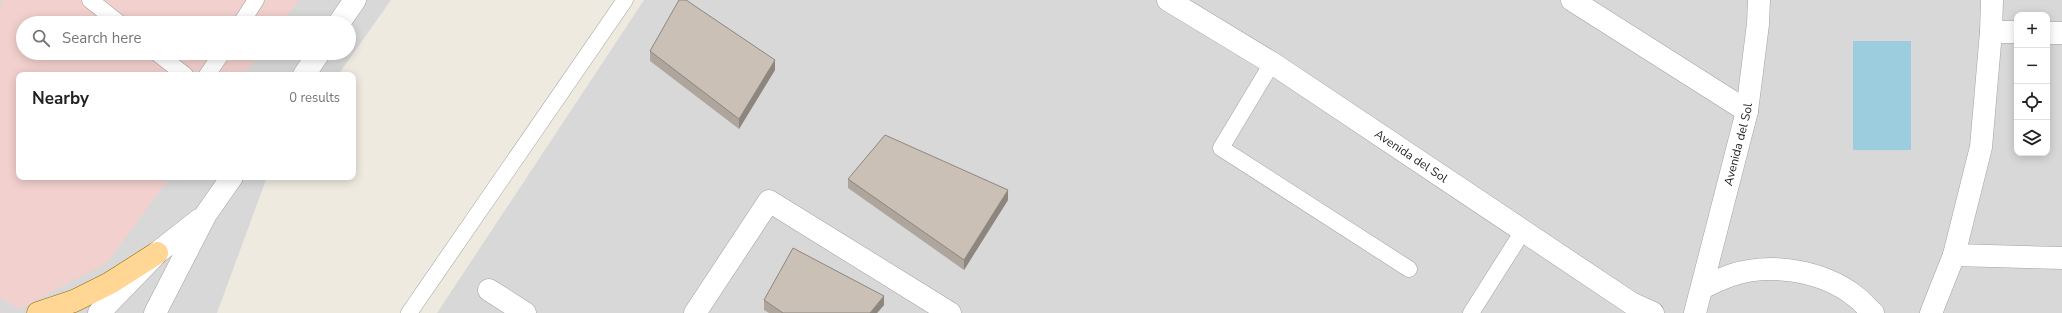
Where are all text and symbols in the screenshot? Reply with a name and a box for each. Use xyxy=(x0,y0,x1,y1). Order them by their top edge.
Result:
map controls xyxy=(2014,12,2050,156)
button: + xyxy=(2014,12,2050,48)
search box xyxy=(16,16,356,60)
icon: search xyxy=(30,27,52,49)
text: Search here xyxy=(62,28,142,48)
button: − xyxy=(2014,48,2050,84)
button: locate xyxy=(2014,84,2050,120)
text: Nearby xyxy=(32,87,89,110)
text: 0 results xyxy=(289,89,340,107)
street label: Avenida del Sol xyxy=(1720,102,1756,188)
button: layers xyxy=(2014,120,2050,156)
street label: Avenida del Sol xyxy=(1372,126,1451,186)

